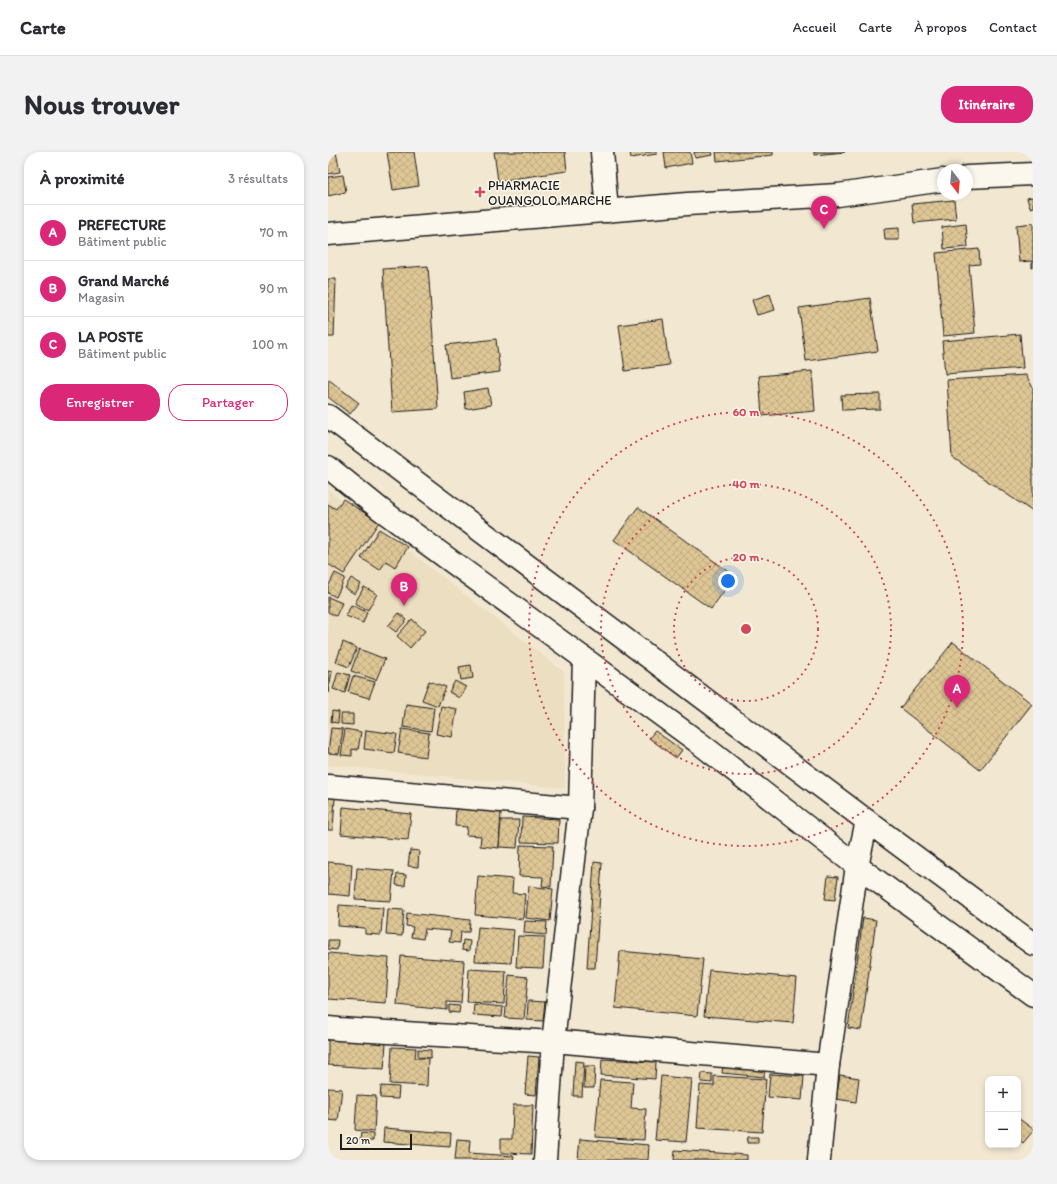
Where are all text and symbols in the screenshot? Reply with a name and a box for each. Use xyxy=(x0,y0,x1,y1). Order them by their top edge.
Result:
text: Carte xyxy=(20,16,66,39)
text: Accueil xyxy=(793,19,836,36)
text: Carte xyxy=(858,19,892,36)
text: À propos xyxy=(914,19,967,36)
text: Contact xyxy=(989,19,1037,36)
button: Itinéraire xyxy=(941,86,1033,123)
text: Nous trouver xyxy=(24,87,179,121)
north arrow xyxy=(937,164,973,200)
text: À proximité xyxy=(40,168,125,188)
text: 3 résultats xyxy=(228,171,288,186)
place label: PHARMACIE OUANGOLO MARCHE xyxy=(488,178,612,208)
marker: PHARMACIE OUANGOLO MARCHE xyxy=(475,187,485,197)
pin: C xyxy=(811,196,837,229)
text: PREFECTURE xyxy=(78,216,166,234)
text: A xyxy=(49,225,57,240)
text: 70 m xyxy=(260,225,288,240)
text: Bâtiment public xyxy=(78,234,167,249)
text: Grand Marché xyxy=(78,272,169,290)
text: B xyxy=(49,281,57,296)
text: 90 m xyxy=(259,281,288,296)
text: Magasin xyxy=(78,290,125,305)
text: LA POSTE xyxy=(78,328,143,346)
text: C xyxy=(49,337,57,352)
text: 100 m xyxy=(252,337,288,352)
text: Bâtiment public xyxy=(78,346,167,361)
button: Enregistrer xyxy=(40,384,160,421)
button: Partager xyxy=(168,384,288,421)
text: 60 m xyxy=(733,405,760,419)
text: 40 m xyxy=(732,477,761,491)
text: 20 m xyxy=(733,550,760,564)
your location xyxy=(718,571,738,591)
pin: B xyxy=(391,573,417,606)
centre of rings xyxy=(739,622,753,636)
pin: A xyxy=(944,675,970,708)
map controls xyxy=(985,1076,1021,1148)
button: + xyxy=(985,1076,1021,1112)
button: − xyxy=(985,1112,1021,1148)
scale bar xyxy=(340,1132,412,1151)
text: 20 m xyxy=(346,1134,370,1147)

